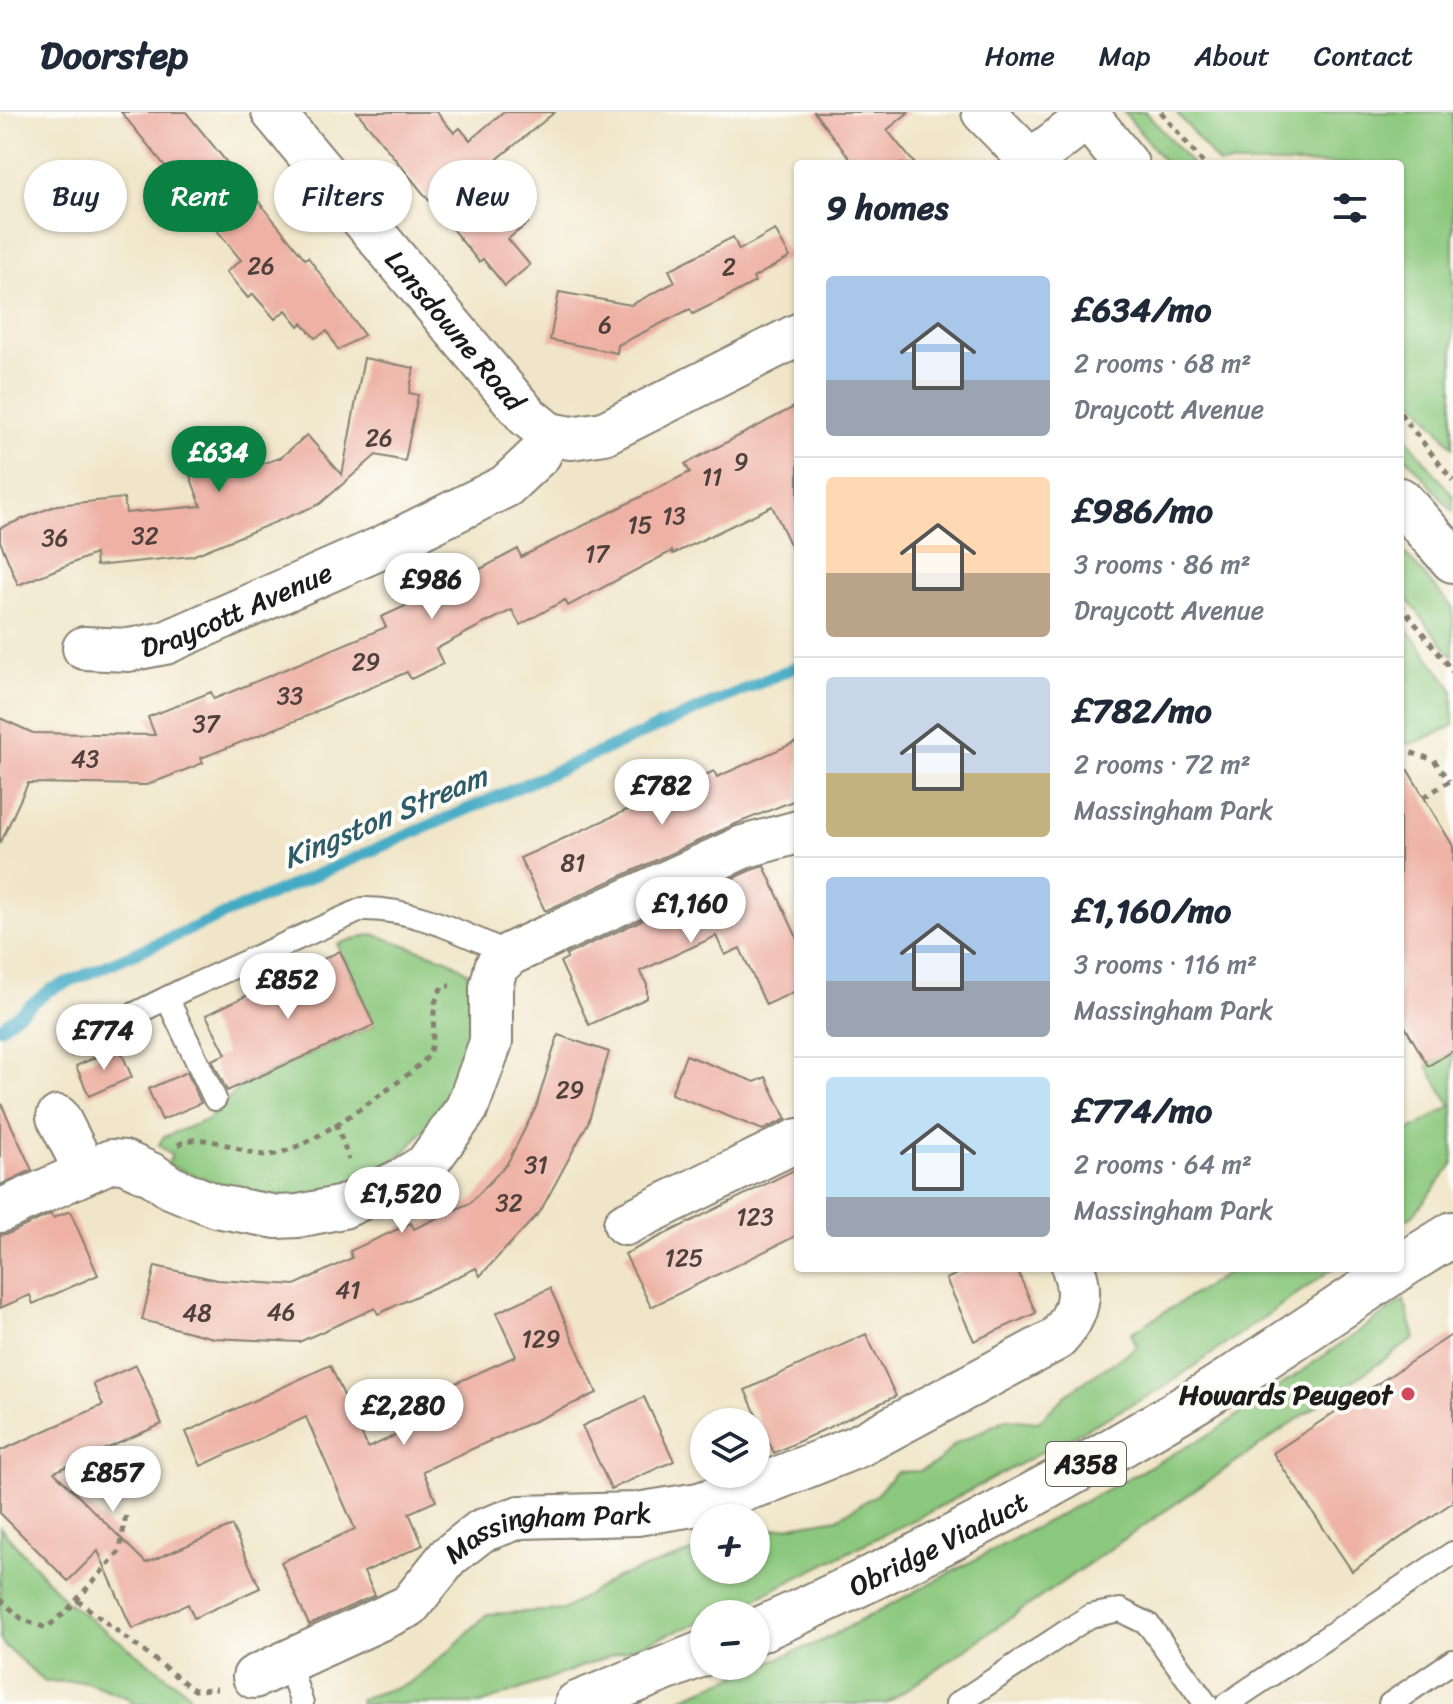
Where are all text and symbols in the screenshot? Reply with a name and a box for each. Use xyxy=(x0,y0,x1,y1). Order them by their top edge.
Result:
text: Doorstep xyxy=(40,22,188,89)
text: Home xyxy=(985,31,1055,80)
text: Map xyxy=(1099,31,1150,80)
text: About xyxy=(1194,31,1270,80)
text: Contact xyxy=(1314,31,1413,80)
chip: Buy xyxy=(24,160,127,232)
chip: Rent xyxy=(143,160,258,232)
chip: Filters xyxy=(274,160,412,232)
chip: New xyxy=(428,160,537,232)
text: 9 homes xyxy=(826,178,948,238)
icon: filters xyxy=(1328,186,1372,230)
street label: Lansdowne Road xyxy=(372,238,539,424)
house number: 26 xyxy=(247,245,275,287)
house number: 2 xyxy=(722,246,736,288)
text: £634/mo xyxy=(1074,280,1212,340)
house number: 6 xyxy=(598,304,612,346)
icon: home xyxy=(890,308,986,404)
text: 2 rooms · 68 m² xyxy=(1074,340,1251,386)
text: Draycott Avenue xyxy=(1074,386,1264,432)
house number: 26 xyxy=(365,417,393,459)
pin: £634 xyxy=(172,426,266,494)
text: £634 xyxy=(189,429,249,475)
house number: 9 xyxy=(734,441,748,483)
house number: 11 xyxy=(702,456,722,498)
text: £986/mo xyxy=(1074,481,1213,541)
house number: 13 xyxy=(662,495,686,537)
house number: 15 xyxy=(628,504,652,546)
icon: home xyxy=(890,509,986,605)
house number: 32 xyxy=(131,515,159,557)
house number: 36 xyxy=(42,517,68,559)
house number: 17 xyxy=(585,533,610,575)
text: 3 rooms · 86 m² xyxy=(1074,541,1251,587)
street label: Draycott Avenue xyxy=(137,548,340,672)
pin: £986 xyxy=(385,553,479,621)
text: £986 xyxy=(402,556,462,602)
text: Draycott Avenue xyxy=(1074,587,1264,633)
house number: 29 xyxy=(352,641,380,683)
house number: 33 xyxy=(277,675,303,717)
text: £782/mo xyxy=(1074,681,1212,741)
house number: 37 xyxy=(193,703,221,745)
icon: home xyxy=(890,709,986,805)
house number: 43 xyxy=(71,738,99,780)
text: 2 rooms · 72 m² xyxy=(1074,741,1251,787)
water label: Kingston Stream xyxy=(274,749,498,884)
pin: £782 xyxy=(615,759,709,827)
text: £782 xyxy=(632,762,692,808)
text: Massingham Park xyxy=(1074,787,1273,833)
house number: 81 xyxy=(561,842,585,884)
pin: £1,160 xyxy=(626,877,756,945)
text: £1,160 xyxy=(654,880,728,926)
text: £1,160/mo xyxy=(1074,881,1231,941)
icon: home xyxy=(890,909,986,1005)
text: 3 rooms · 116 m² xyxy=(1074,941,1257,987)
pin: £852 xyxy=(241,953,335,1021)
text: £852 xyxy=(258,956,318,1002)
text: Massingham Park xyxy=(1074,987,1273,1033)
pin: £774 xyxy=(57,1004,151,1072)
text: £774 xyxy=(74,1007,134,1053)
house number: 29 xyxy=(556,1069,584,1111)
text: £774/mo xyxy=(1074,1081,1212,1141)
icon: home xyxy=(890,1109,986,1205)
text: 2 rooms · 64 m² xyxy=(1074,1141,1252,1187)
house number: 31 xyxy=(524,1144,548,1186)
pin: £1,520 xyxy=(337,1167,467,1235)
text: £1,520 xyxy=(362,1170,442,1216)
house number: 32 xyxy=(495,1182,523,1224)
text: Massingham Park xyxy=(1074,1187,1273,1233)
house number: 123 xyxy=(736,1196,774,1238)
house number: 125 xyxy=(665,1237,703,1279)
house number: 41 xyxy=(335,1269,361,1311)
house number: 46 xyxy=(267,1291,295,1333)
house number: 48 xyxy=(182,1292,212,1334)
house number: 129 xyxy=(522,1318,560,1360)
place label: Howards Peugeot xyxy=(1179,1370,1394,1419)
pin: £2,280 xyxy=(339,1379,469,1447)
text: £2,280 xyxy=(363,1382,445,1428)
marker: Howards Peugeot xyxy=(1399,1385,1417,1403)
map controls xyxy=(690,1408,770,1680)
button: layers xyxy=(690,1408,770,1488)
road number: A358 xyxy=(1046,1442,1126,1486)
pin: £857 xyxy=(66,1446,160,1514)
text: £857 xyxy=(83,1449,143,1495)
street label: Obridge Viaduct xyxy=(840,1477,1037,1610)
street label: Massingham Park xyxy=(432,1488,655,1576)
button: + xyxy=(690,1504,770,1584)
button: − xyxy=(690,1600,770,1680)

